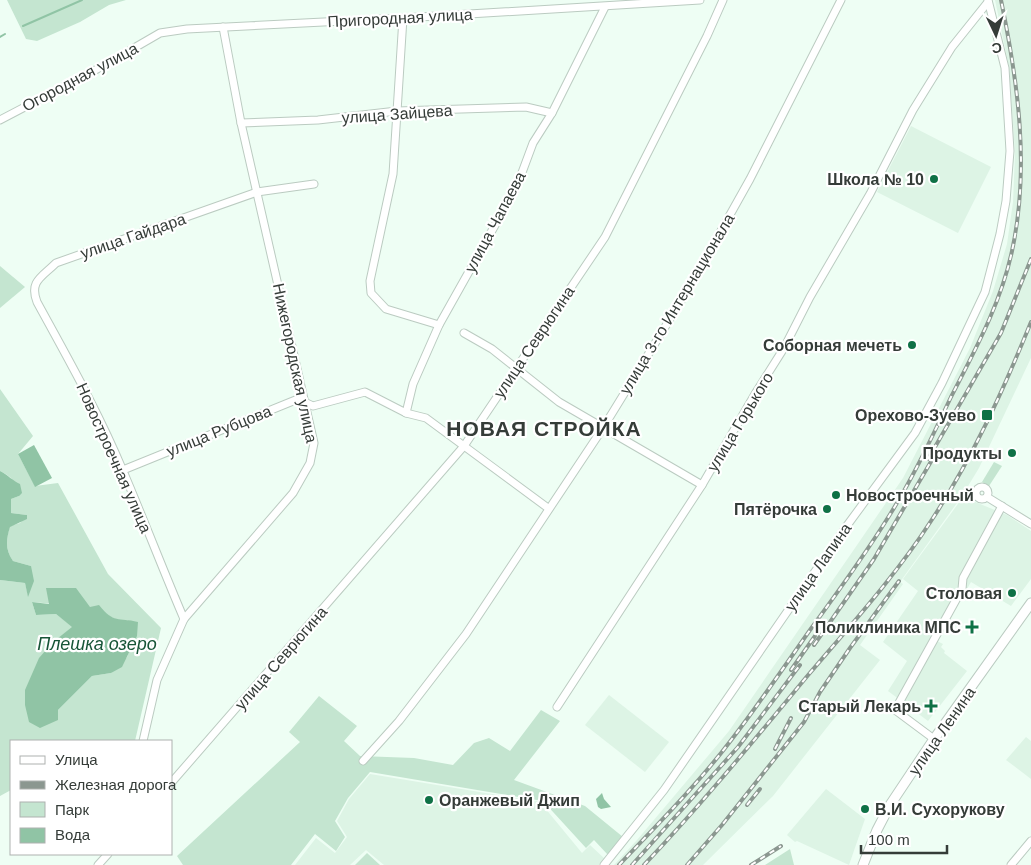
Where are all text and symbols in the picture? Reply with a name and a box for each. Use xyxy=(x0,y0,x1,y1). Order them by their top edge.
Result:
street label: Пригородная улица xyxy=(327,6,473,30)
north arrow xyxy=(971,10,1021,60)
street label: Огородная улица xyxy=(19,39,141,115)
text: С xyxy=(991,40,1003,56)
street label: улица Зайцева xyxy=(341,102,453,126)
street label: улица Чапаева xyxy=(461,169,529,275)
place label: Школа № 10 xyxy=(827,171,924,188)
marker: Школа № 10 xyxy=(928,173,940,185)
street label: улица Гайдара xyxy=(78,210,188,262)
street label: улица 3-го Интернационала xyxy=(616,211,738,397)
street label: Нижегородская улица xyxy=(270,282,320,444)
street label: улица Севрюгина xyxy=(490,283,578,401)
place label: Соборная мечеть xyxy=(763,337,902,354)
marker: Соборная мечеть xyxy=(906,339,918,351)
street label: улица Горького xyxy=(704,369,776,475)
street label: Новостроечная улица xyxy=(73,380,155,536)
street label: улица Рубцова xyxy=(164,402,274,460)
place label: Орехово-Зуево xyxy=(855,407,976,424)
marker: Орехово-Зуево xyxy=(980,408,994,422)
district label: НОВАЯ СТРОЙКА xyxy=(446,417,642,440)
place label: Продукты xyxy=(922,445,1002,462)
marker: Продукты xyxy=(1006,447,1018,459)
place label: Новостроечный xyxy=(846,487,974,504)
marker: Новостроечный xyxy=(830,489,842,501)
place label: Пятёрочка xyxy=(734,501,817,518)
marker: Пятёрочка xyxy=(821,503,833,515)
street label: улица Лапина xyxy=(781,520,855,614)
place label: Столовая xyxy=(926,585,1002,602)
marker: Столовая xyxy=(1006,587,1018,599)
street label: улица Севрюгина xyxy=(232,603,330,713)
place label: Поликлиника МПС xyxy=(815,619,961,636)
marker: Поликлиника МПС xyxy=(965,620,979,634)
water label: Плешка озеро xyxy=(37,634,157,654)
street label: улица Ленина xyxy=(905,684,979,778)
place label: Старый Лекарь xyxy=(798,698,921,715)
marker: Старый Лекарь xyxy=(925,700,937,712)
legend xyxy=(10,740,172,855)
text: Улица xyxy=(55,751,98,768)
text: Железная дорога xyxy=(55,776,177,793)
place label: Оранжевый Джип xyxy=(439,792,580,809)
marker: Оранжевый Джип xyxy=(423,794,435,806)
text: Парк xyxy=(55,801,89,818)
place label: В.И. Сухорукову xyxy=(875,801,1005,818)
marker: В.И. Сухорукову xyxy=(859,803,871,815)
scale bar xyxy=(861,822,947,854)
text: Вода xyxy=(55,826,91,843)
text: 100 m xyxy=(868,831,910,848)

